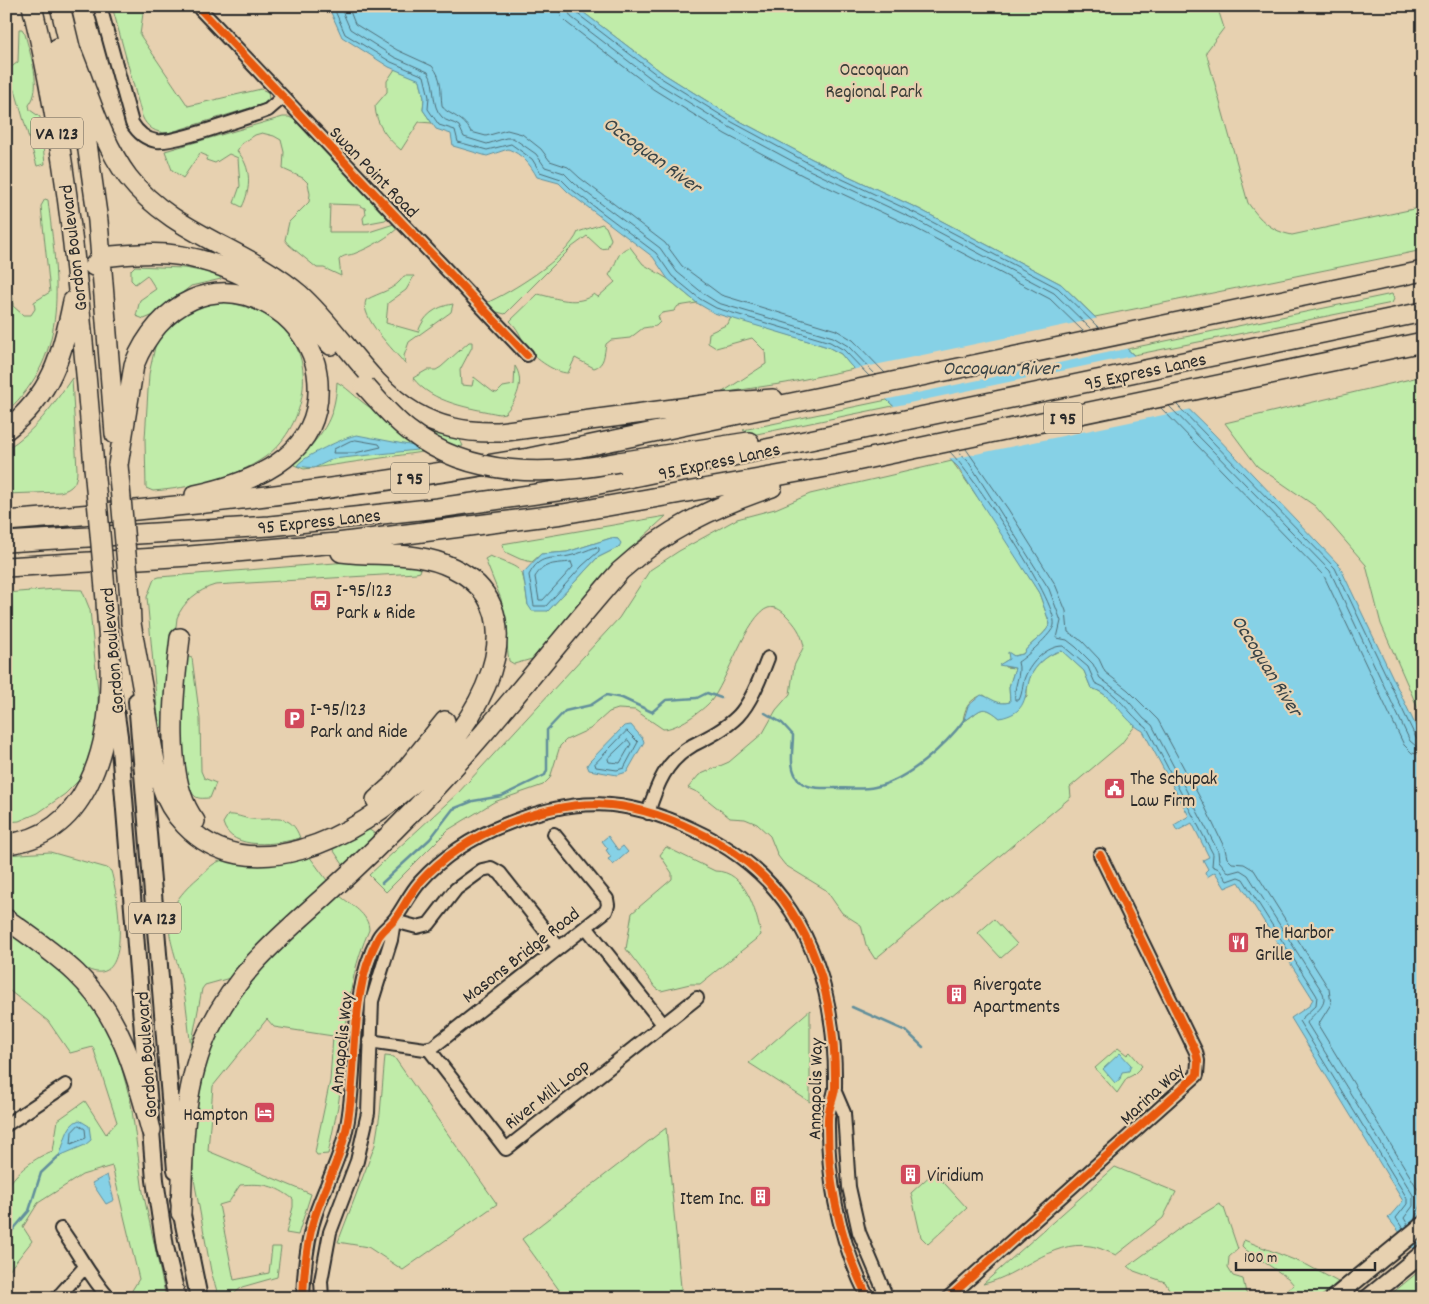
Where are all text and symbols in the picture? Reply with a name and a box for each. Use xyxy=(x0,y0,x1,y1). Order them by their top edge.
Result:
park label: Occoquan Regional Park xyxy=(826,58,923,107)
water label: Occoquan River xyxy=(596,111,708,203)
road number: VA 123 xyxy=(31,118,83,148)
street label: Swan Point Road xyxy=(321,121,423,226)
street label: Gordon Boulevard xyxy=(54,183,97,312)
street label: 95 Express Lanes xyxy=(1082,347,1209,400)
water label: Occoquan River xyxy=(942,356,1060,384)
road number: I 95 xyxy=(1044,402,1082,433)
street label: 95 Express Lanes xyxy=(656,437,783,490)
road number: I 95 xyxy=(391,462,429,493)
street label: 95 Express Lanes xyxy=(256,504,382,543)
place label: I-95/123 Park & Ride xyxy=(336,579,415,628)
street label: Gordon Boulevard xyxy=(96,586,133,715)
bus stop icon: I-95/123 Park & Ride xyxy=(308,588,332,612)
water label: Occoquan River xyxy=(1223,610,1309,725)
place label: I-95/123 Park and Ride xyxy=(310,698,408,747)
parking icon: I-95/123 Park and Ride xyxy=(282,707,306,731)
place label: The Schupak Law Firm xyxy=(1130,767,1218,816)
public building icon: The Schupak Law Firm xyxy=(1102,776,1126,800)
road number: VA 123 xyxy=(129,902,181,934)
street label: Masons Bridge Road xyxy=(458,902,587,1011)
place label: The Harbor Grille xyxy=(1255,921,1333,970)
restaurant icon: The Harbor Grille xyxy=(1227,930,1251,954)
place label: Rivergate Apartments xyxy=(973,973,1060,1022)
building icon: Rivergate Apartments xyxy=(945,982,969,1006)
street label: Gordon Boulevard xyxy=(131,991,166,1119)
street label: Annapolis Way xyxy=(325,991,362,1095)
street label: Annapolis Way xyxy=(803,1038,832,1140)
street label: River Mill Loop xyxy=(500,1054,597,1138)
street label: Marina Way xyxy=(1115,1058,1192,1133)
hotel icon: Hampton xyxy=(252,1101,276,1125)
place label: Hampton xyxy=(183,1103,248,1130)
building icon: Viridium xyxy=(899,1162,923,1186)
place label: Viridium xyxy=(927,1164,984,1191)
building icon: Item Inc. xyxy=(748,1185,772,1209)
place label: Item Inc. xyxy=(680,1187,744,1214)
scale bar xyxy=(1236,1239,1375,1271)
text: 100 m xyxy=(1244,1248,1277,1270)

